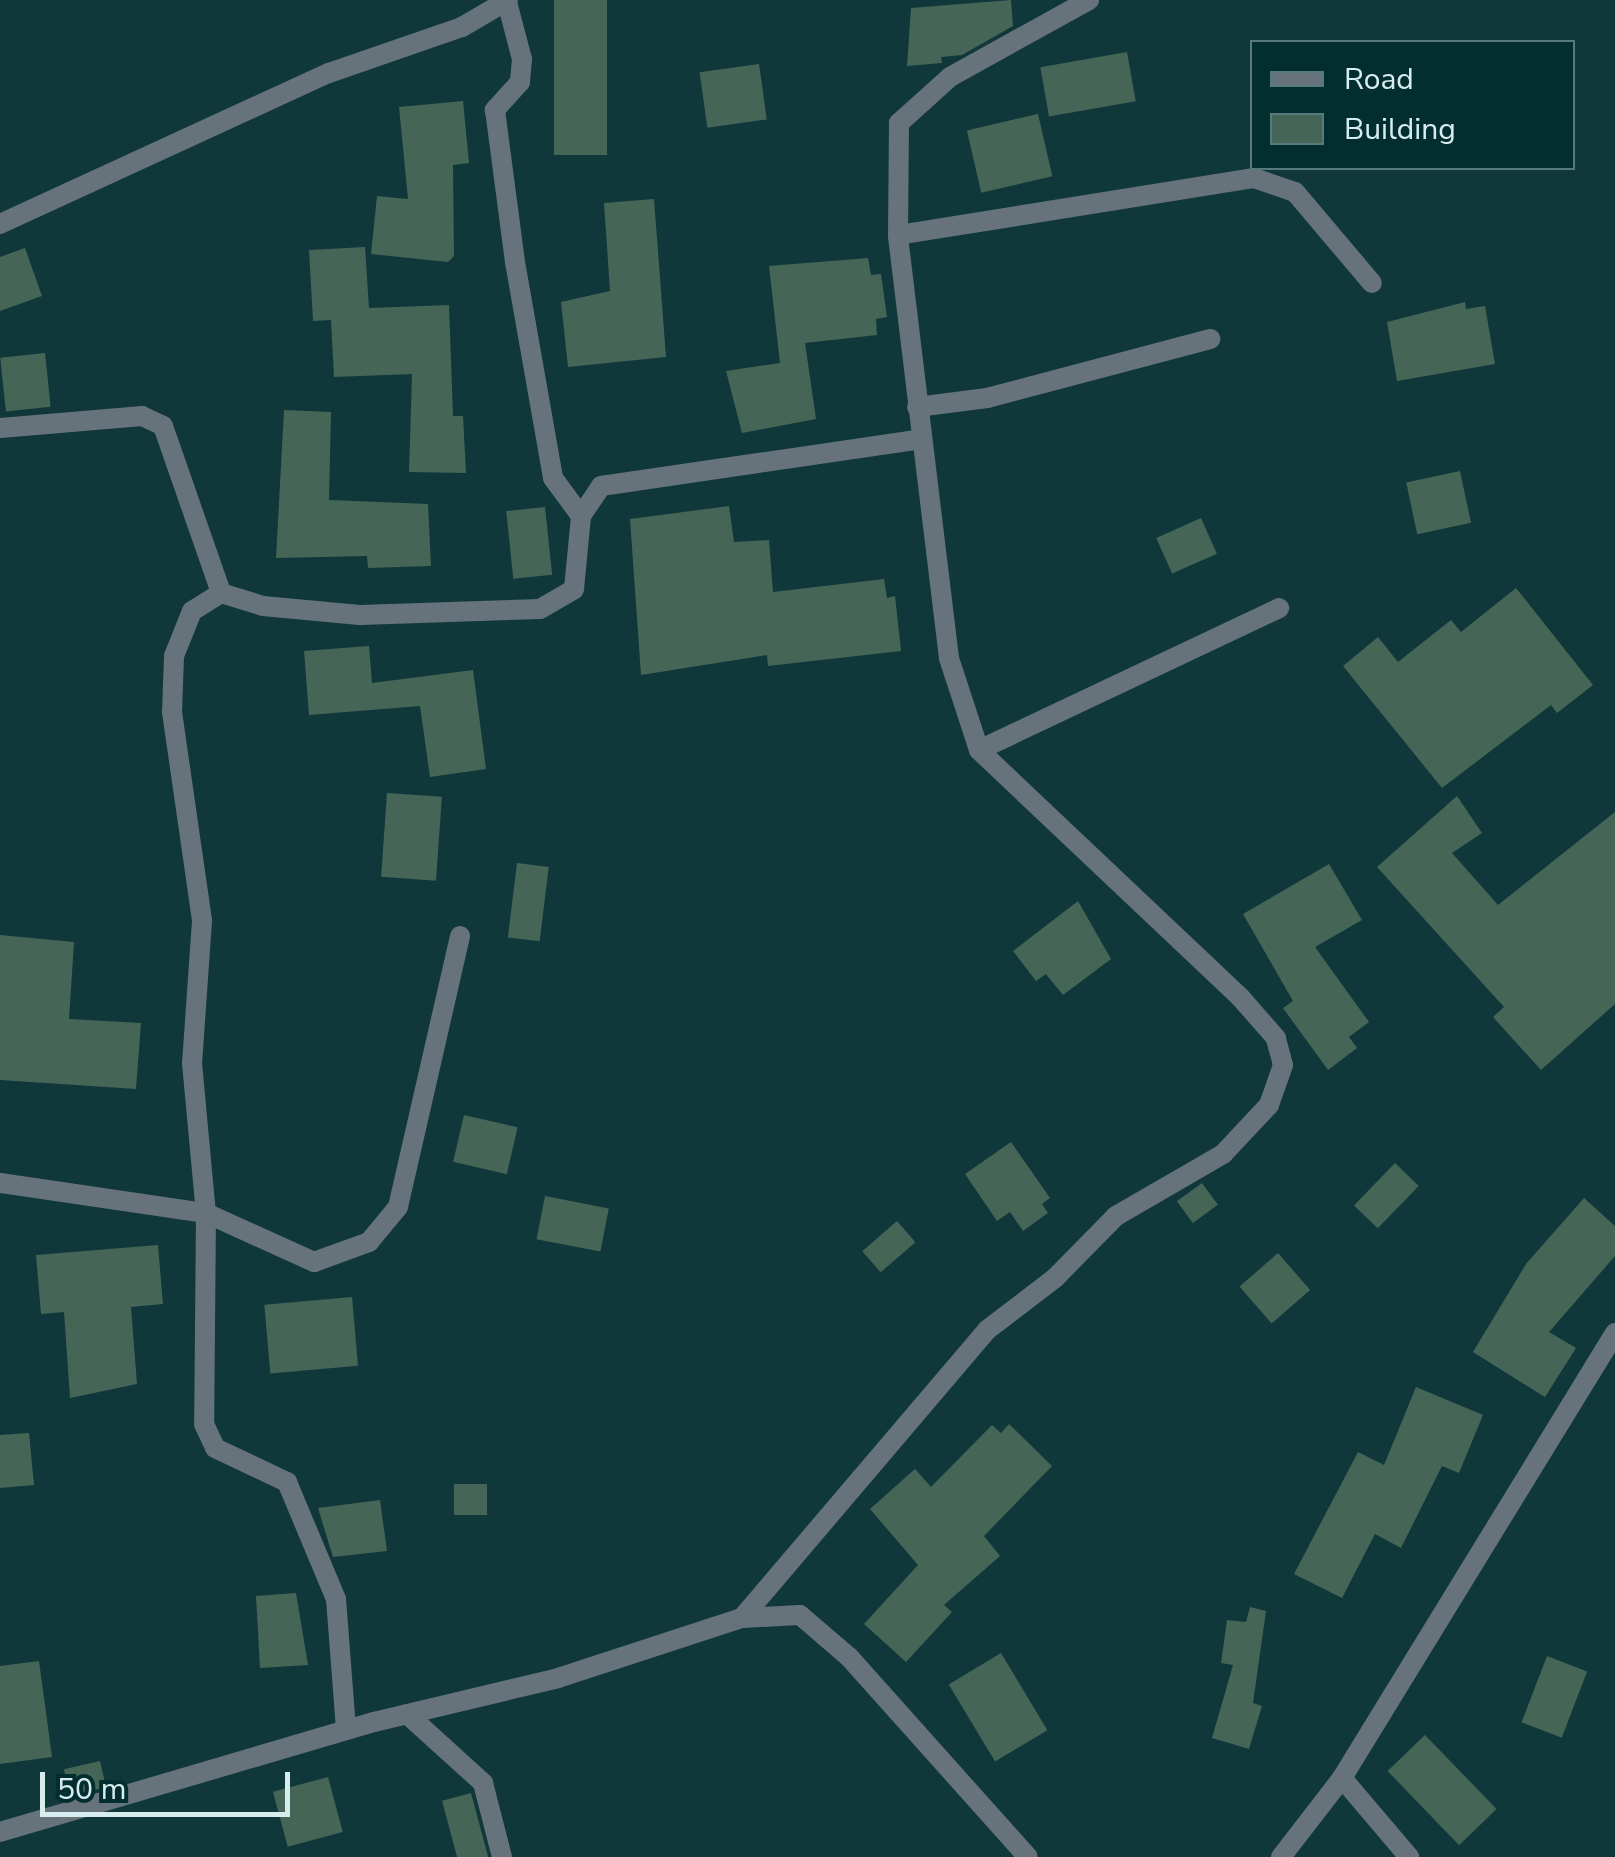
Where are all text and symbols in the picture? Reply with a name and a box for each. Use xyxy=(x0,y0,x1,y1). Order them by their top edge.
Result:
legend xyxy=(1250,40,1575,170)
text: Road xyxy=(1344,59,1414,100)
text: Building xyxy=(1344,109,1456,150)
scale bar xyxy=(45,1752,295,1814)
text: 50 m xyxy=(57,1769,126,1810)

